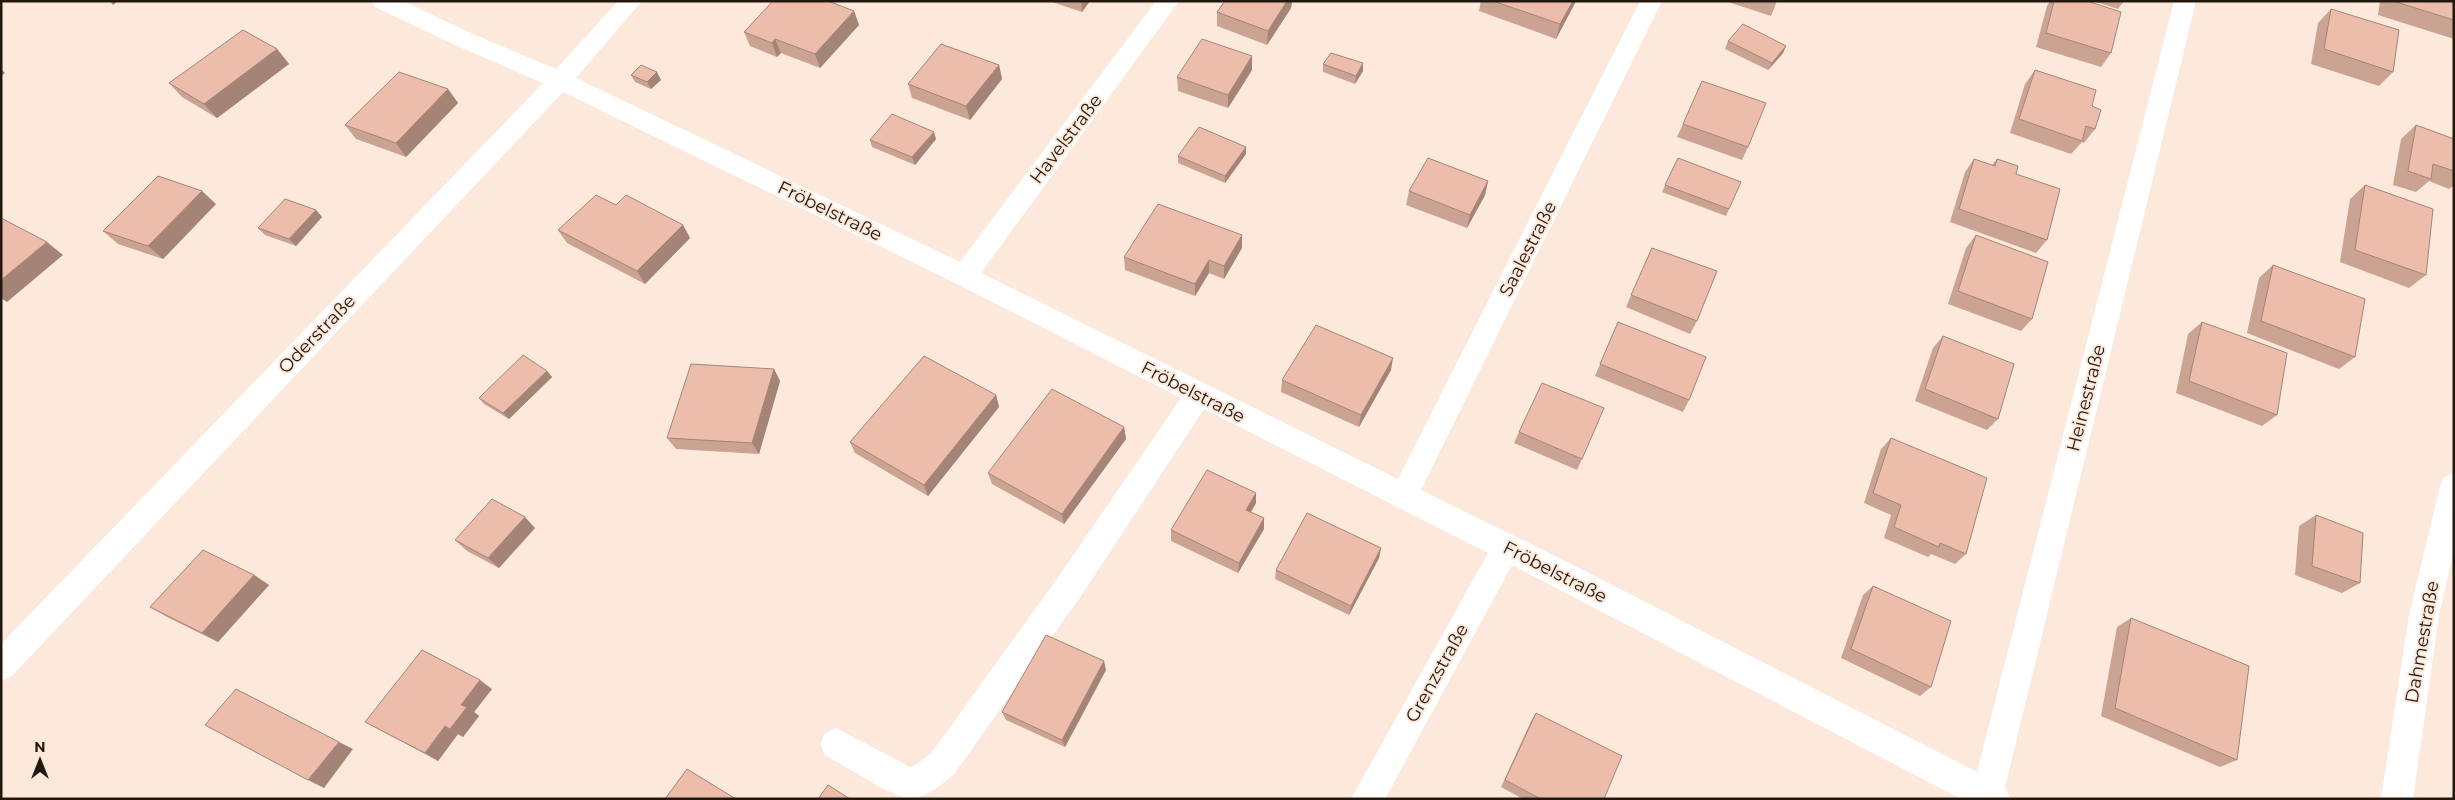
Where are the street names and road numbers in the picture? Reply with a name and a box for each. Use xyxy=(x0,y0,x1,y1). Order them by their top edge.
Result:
street label: Havelstraße xyxy=(1025,90,1107,188)
street label: Fröbelstraße xyxy=(774,176,886,246)
street label: Saalestraße xyxy=(1495,198,1561,300)
street label: Oderstraße xyxy=(274,290,360,378)
street label: Heinestraße xyxy=(2062,342,2110,454)
street label: Fröbelstraße xyxy=(1137,356,1249,428)
street label: Fröbelstraße xyxy=(1499,536,1611,608)
street label: Dahmestraße xyxy=(2400,579,2444,705)
street label: Grenzstraße xyxy=(1401,620,1473,726)

